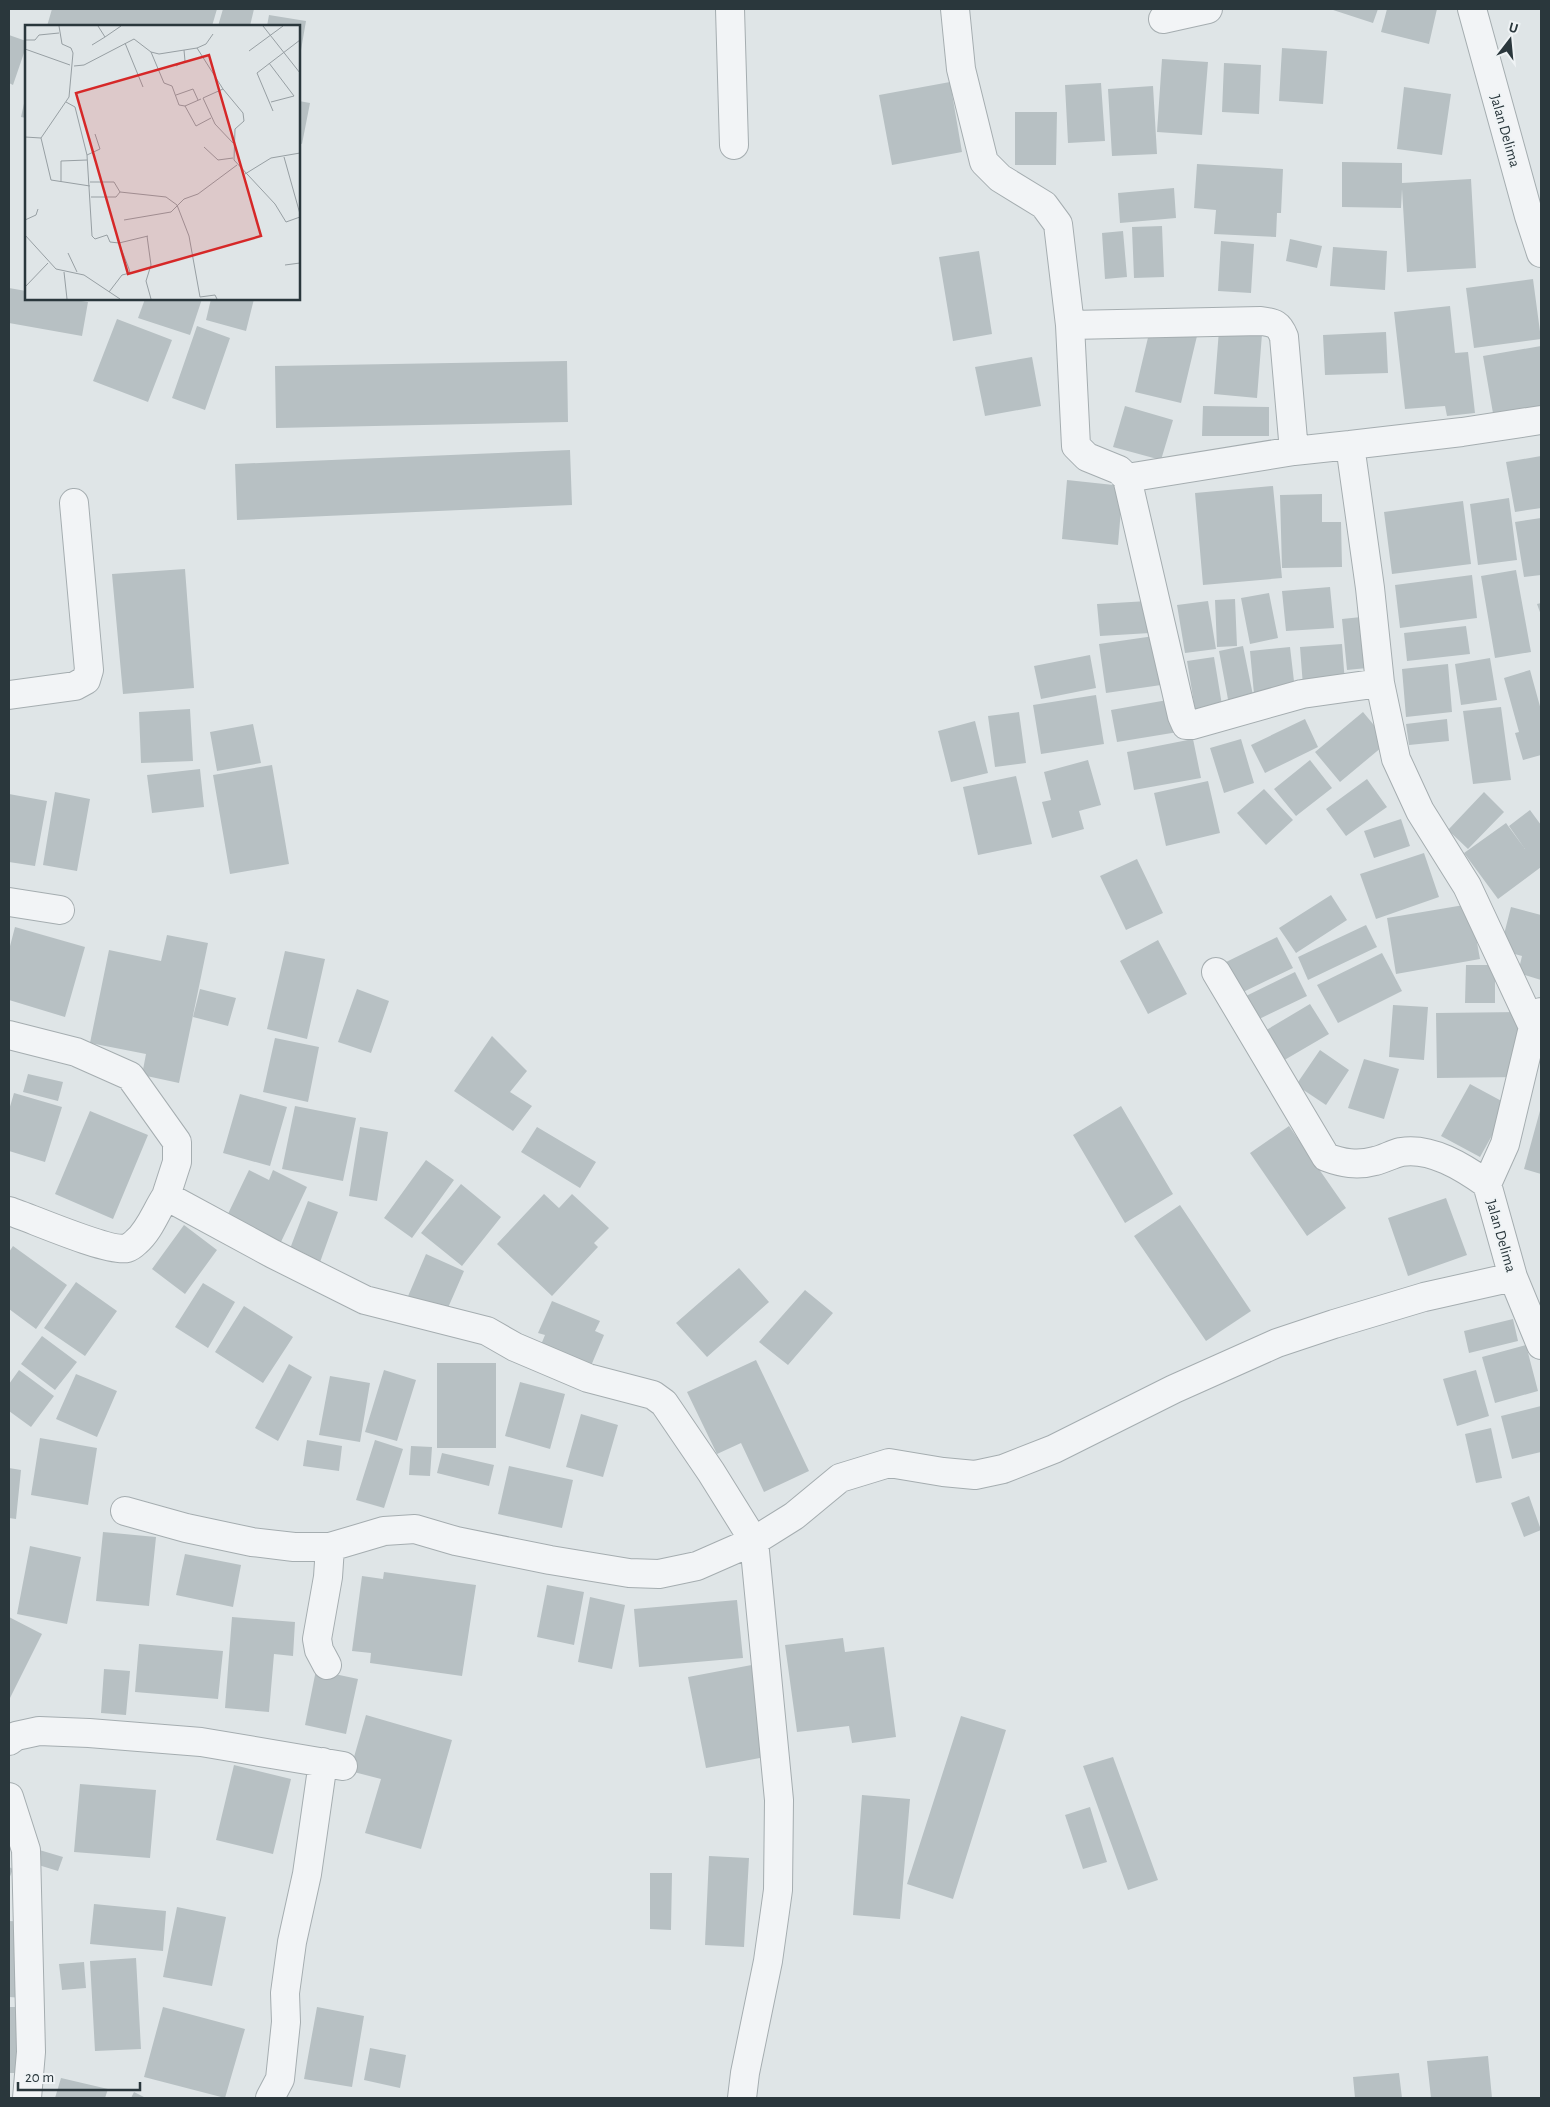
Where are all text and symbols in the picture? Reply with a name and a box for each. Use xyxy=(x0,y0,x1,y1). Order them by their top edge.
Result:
north arrow xyxy=(1485,15,1535,65)
text: U xyxy=(1507,21,1520,36)
inset map xyxy=(25,25,300,300)
street label: Jalan Delima xyxy=(1487,93,1523,169)
street label: Jalan Delima xyxy=(1483,1198,1519,1274)
scale bar xyxy=(18,2060,140,2092)
text: 20 m xyxy=(25,2070,54,2085)

